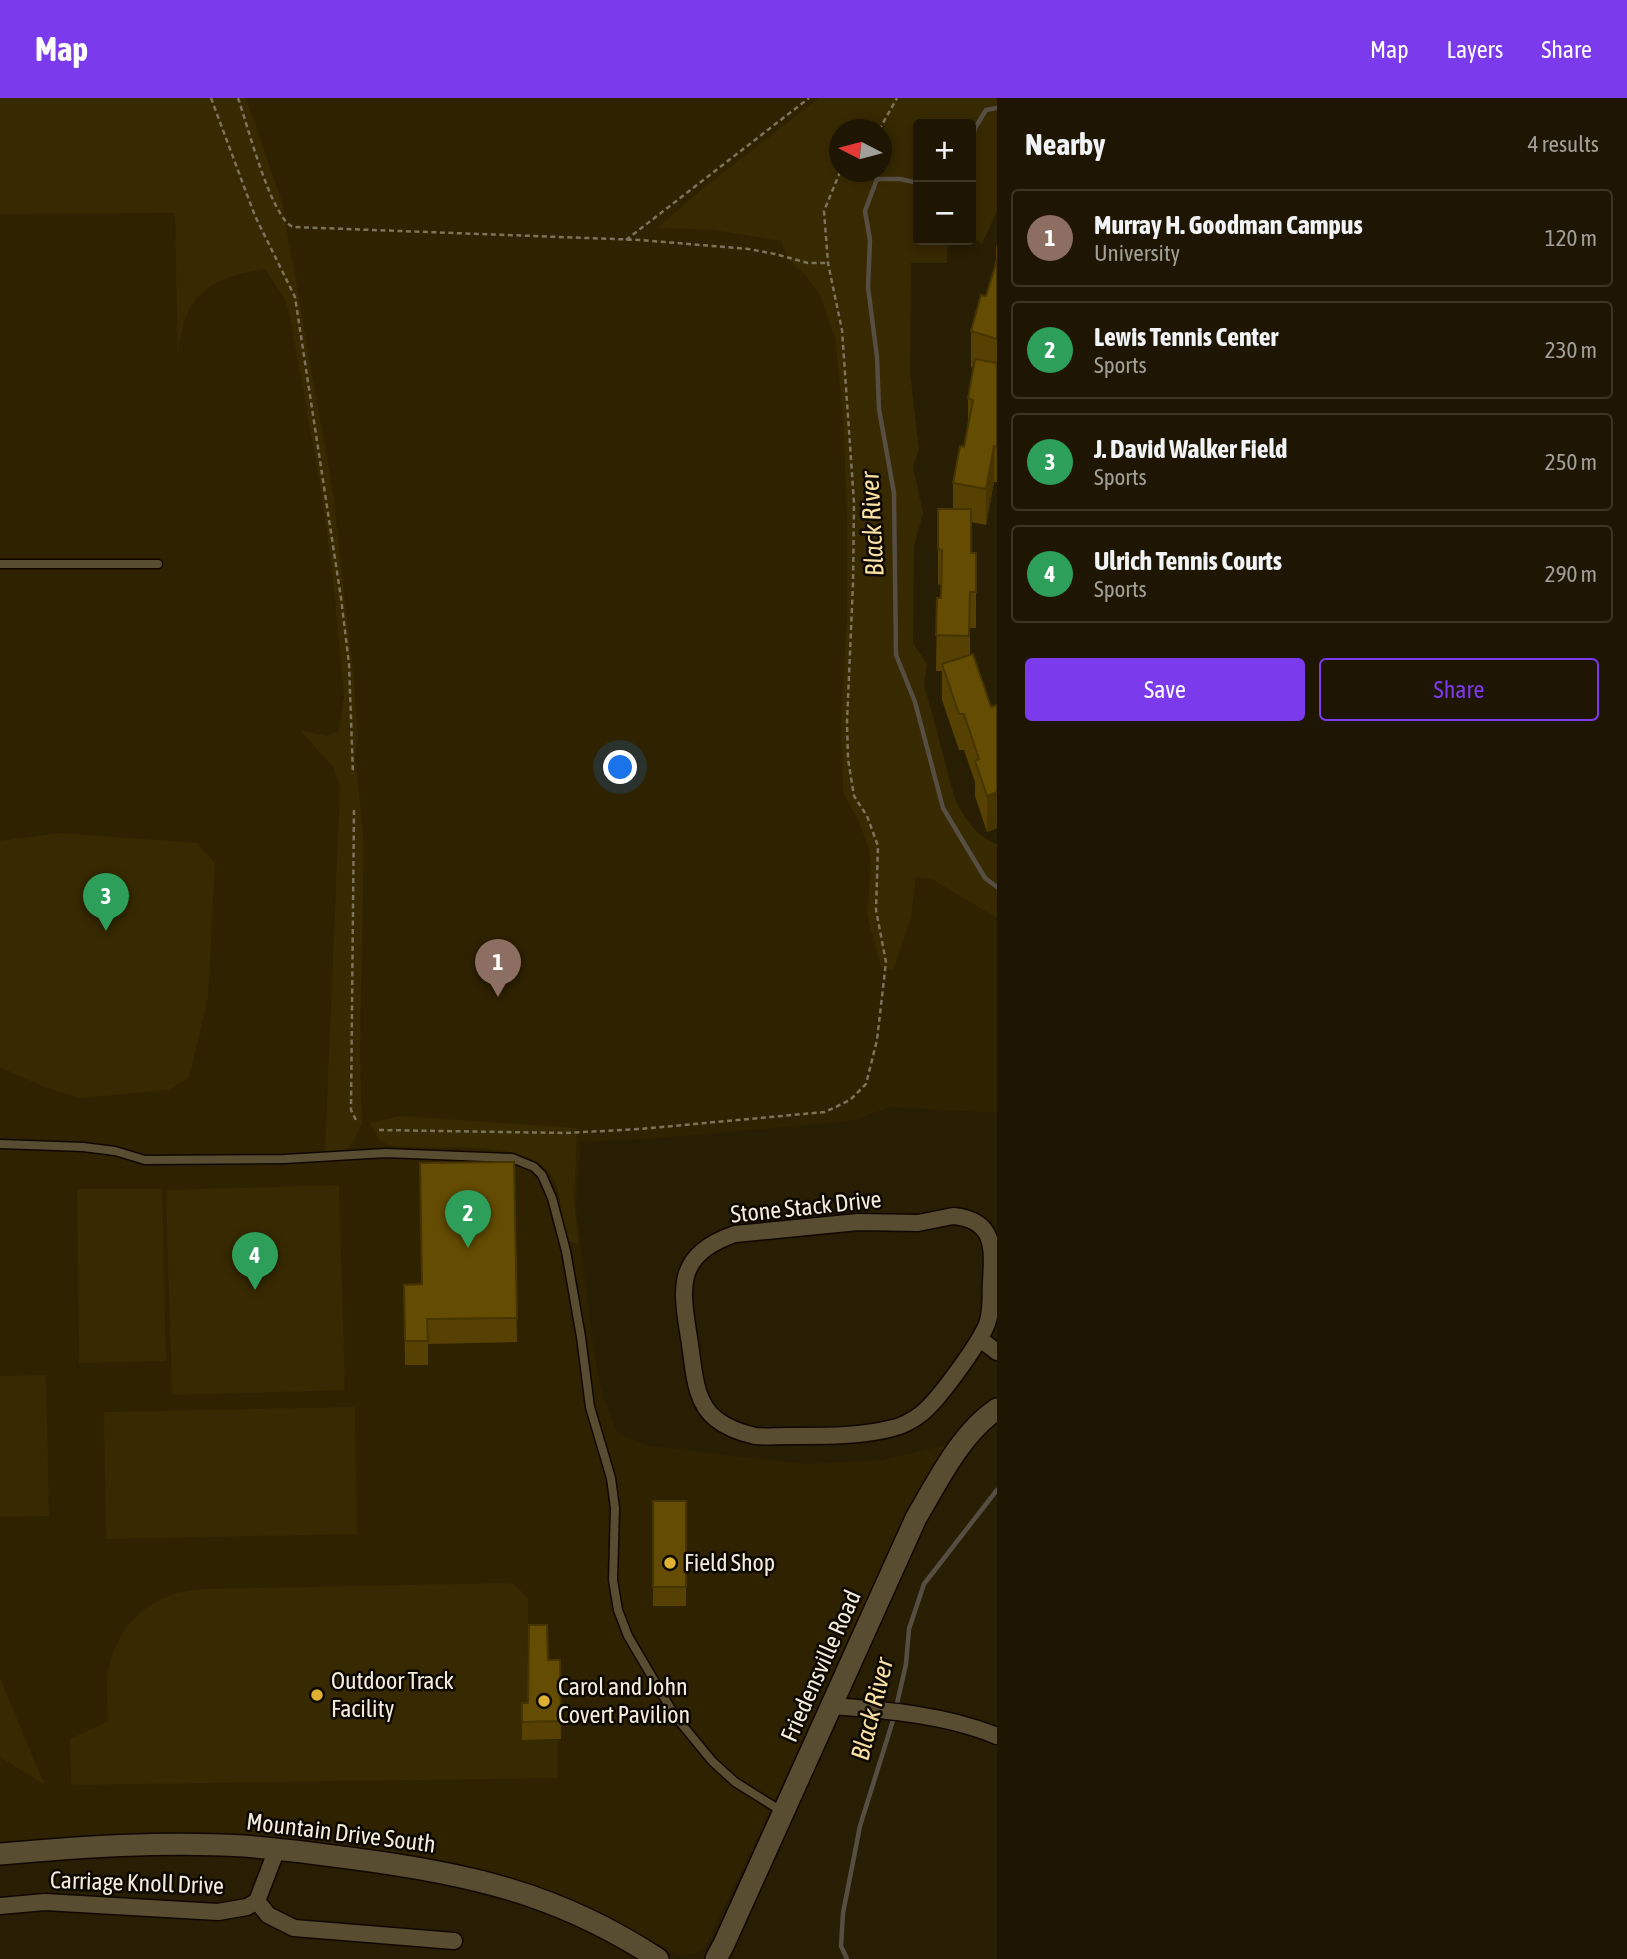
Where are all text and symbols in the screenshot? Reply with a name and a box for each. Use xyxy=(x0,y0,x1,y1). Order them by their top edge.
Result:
text: Map xyxy=(35,30,88,68)
text: Map xyxy=(1370,36,1409,63)
text: Layers xyxy=(1447,36,1503,63)
text: Share xyxy=(1541,36,1592,63)
north arrow xyxy=(829,119,892,182)
map controls xyxy=(913,119,976,245)
button: + xyxy=(913,119,976,182)
text: Nearby xyxy=(1025,127,1105,161)
text: 4 results xyxy=(1528,131,1599,157)
button: − xyxy=(913,182,976,245)
text: Murray H. Goodman Campus xyxy=(1094,210,1363,240)
text: 1 xyxy=(1045,225,1055,251)
text: 120 m xyxy=(1545,225,1597,251)
text: University xyxy=(1094,240,1180,266)
text: Lewis Tennis Center xyxy=(1094,322,1278,352)
text: 2 xyxy=(1045,337,1055,363)
text: 230 m xyxy=(1545,337,1597,363)
text: Sports xyxy=(1094,352,1147,378)
text: J. David Walker Field xyxy=(1094,434,1287,464)
text: 3 xyxy=(1045,449,1055,475)
text: 250 m xyxy=(1545,449,1597,475)
text: Sports xyxy=(1094,464,1147,490)
water label: Black River xyxy=(854,470,890,577)
text: Ulrich Tennis Courts xyxy=(1094,546,1282,576)
text: 4 xyxy=(1045,561,1055,587)
text: 290 m xyxy=(1545,561,1597,587)
text: Sports xyxy=(1094,576,1147,602)
button: Save xyxy=(1025,658,1305,721)
button: Share xyxy=(1319,658,1599,721)
your location xyxy=(603,750,637,784)
pin: 3 xyxy=(83,873,129,931)
pin: 1 xyxy=(475,939,521,997)
street label: Stone Stack Drive xyxy=(729,1185,883,1228)
pin: 2 xyxy=(445,1190,491,1248)
pin: 4 xyxy=(232,1232,278,1290)
place label: Field Shop xyxy=(684,1549,775,1576)
marker: Field Shop xyxy=(662,1555,678,1571)
street label: Friedensville Road xyxy=(775,1586,866,1746)
water label: Black River xyxy=(845,1653,900,1763)
place label: Outdoor Track Facility xyxy=(331,1667,454,1722)
place label: Carol and John Covert Pavilion xyxy=(558,1673,690,1728)
marker: Outdoor Track Facility xyxy=(309,1687,325,1703)
marker: Carol and John Covert Pavilion xyxy=(536,1693,552,1709)
street label: Mountain Drive South xyxy=(245,1807,437,1858)
street label: Carriage Knoll Drive xyxy=(50,1866,224,1899)

